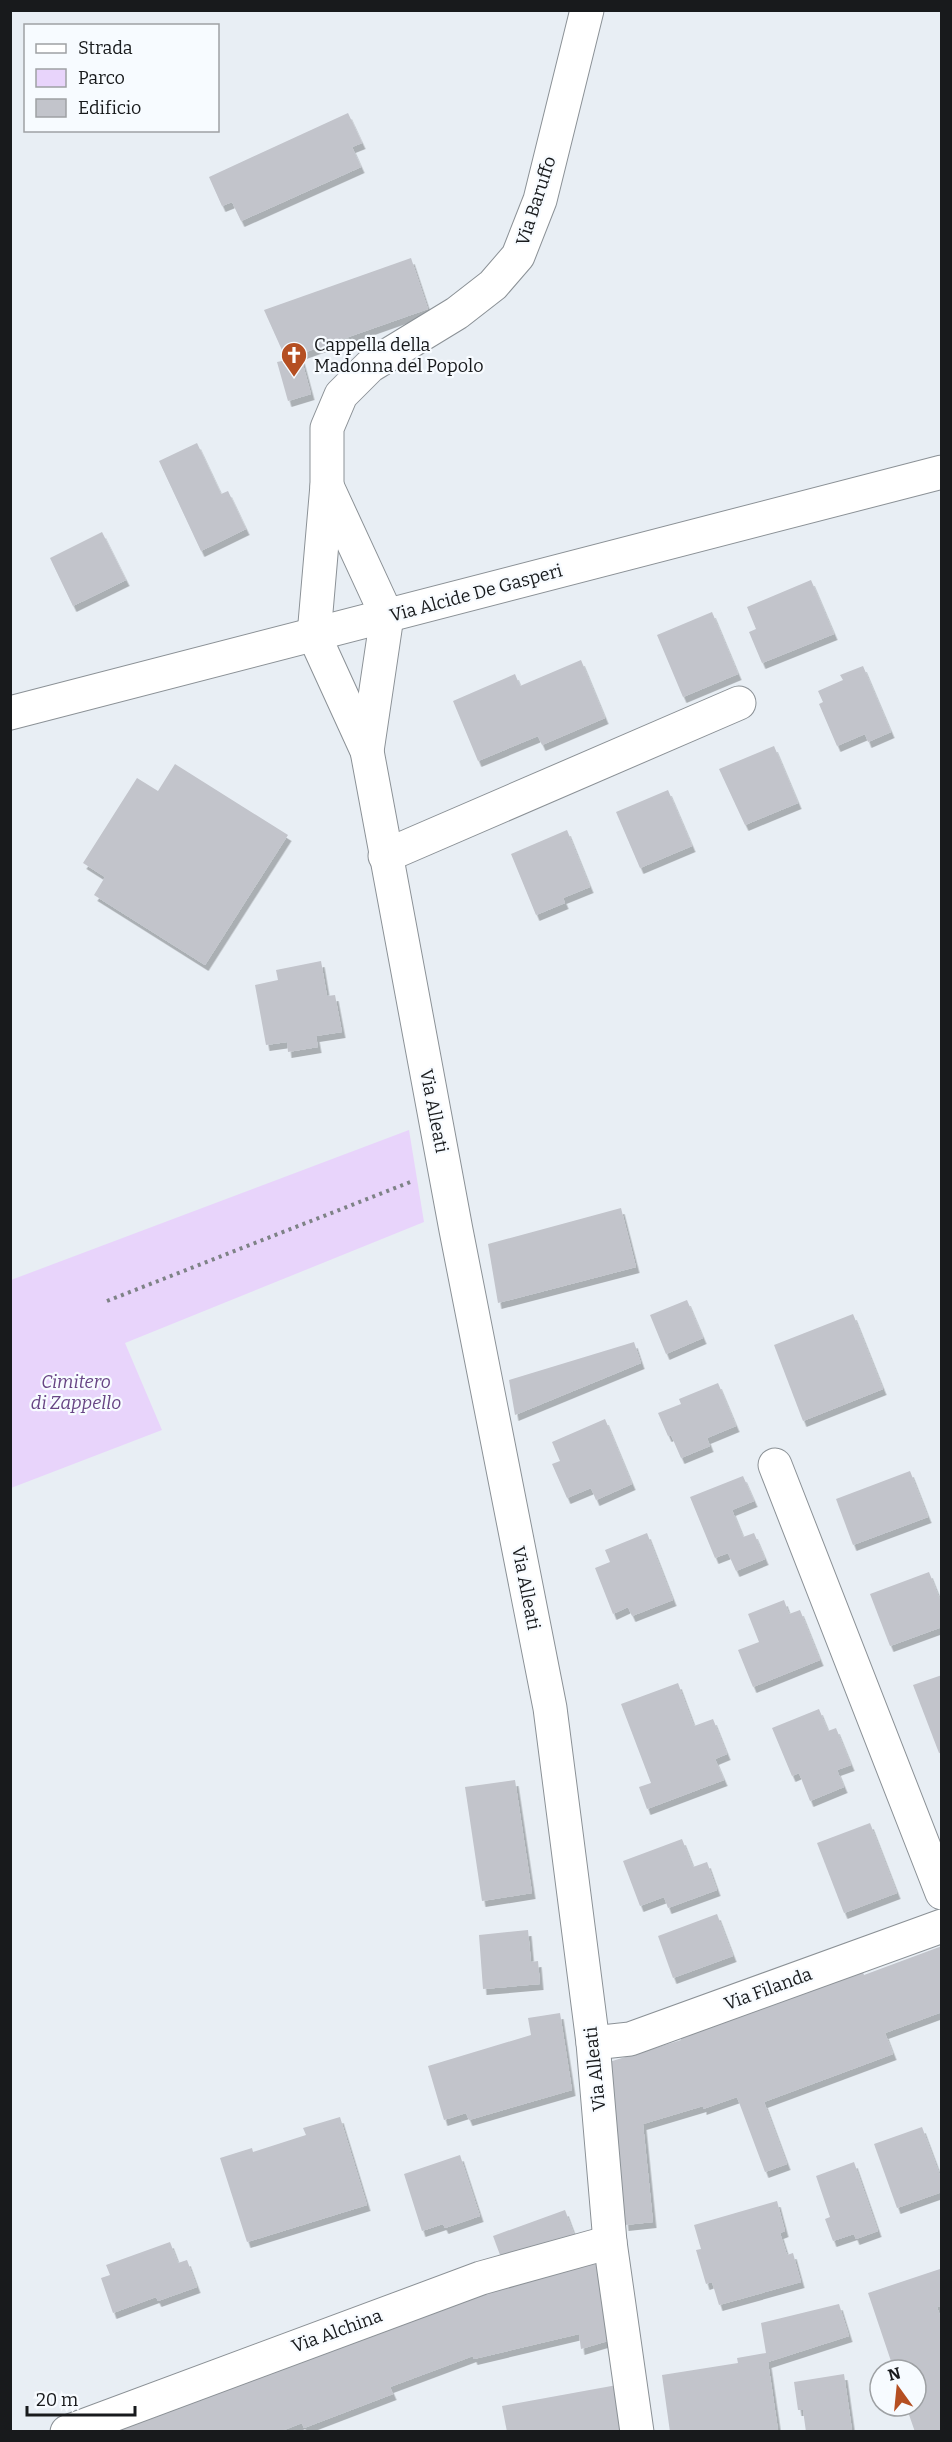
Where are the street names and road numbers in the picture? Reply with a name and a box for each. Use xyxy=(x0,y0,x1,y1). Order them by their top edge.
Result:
street label: Via Baruffo xyxy=(511,154,561,248)
street label: Via Alcide De Gasperi xyxy=(387,559,565,627)
street label: Via Alleati xyxy=(415,1067,453,1155)
street label: Via Alleati xyxy=(507,1544,545,1632)
street label: Via Filanda xyxy=(721,1963,815,2015)
street label: Via Alleati xyxy=(580,2026,610,2112)
street label: Via Alchina xyxy=(289,2304,385,2358)

